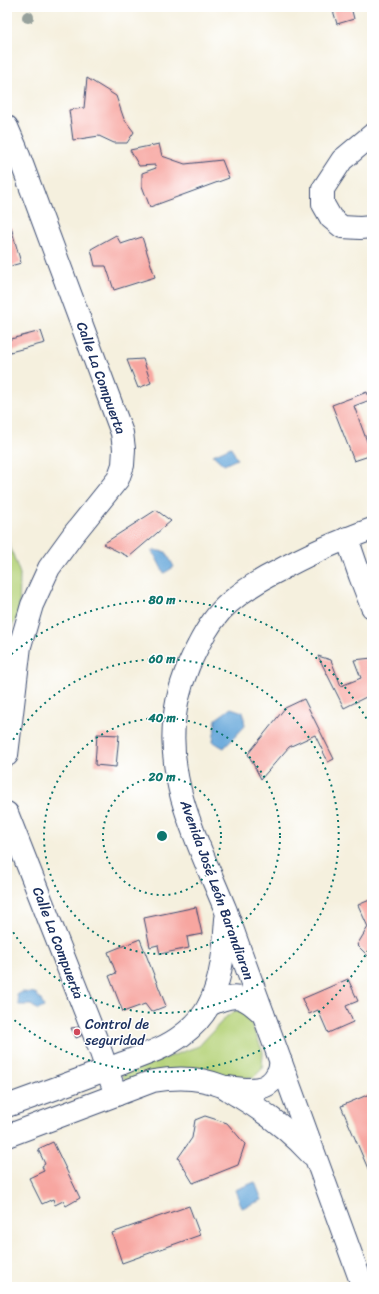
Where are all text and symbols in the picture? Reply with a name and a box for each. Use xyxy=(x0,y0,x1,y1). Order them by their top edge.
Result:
street label: Calle La Compuerta xyxy=(69,318,133,438)
text: 80 m xyxy=(147,589,176,611)
text: 60 m xyxy=(148,648,176,670)
text: 40 m xyxy=(147,707,176,729)
text: 20 m xyxy=(148,766,176,788)
street label: Avenida José León Barandiaran xyxy=(172,795,261,984)
centre of rings xyxy=(155,829,169,843)
street label: Calle La Compuerta xyxy=(25,883,91,1003)
place label: Control de seguridad xyxy=(84,1012,149,1053)
marker: Control de seguridad xyxy=(72,1027,82,1037)

